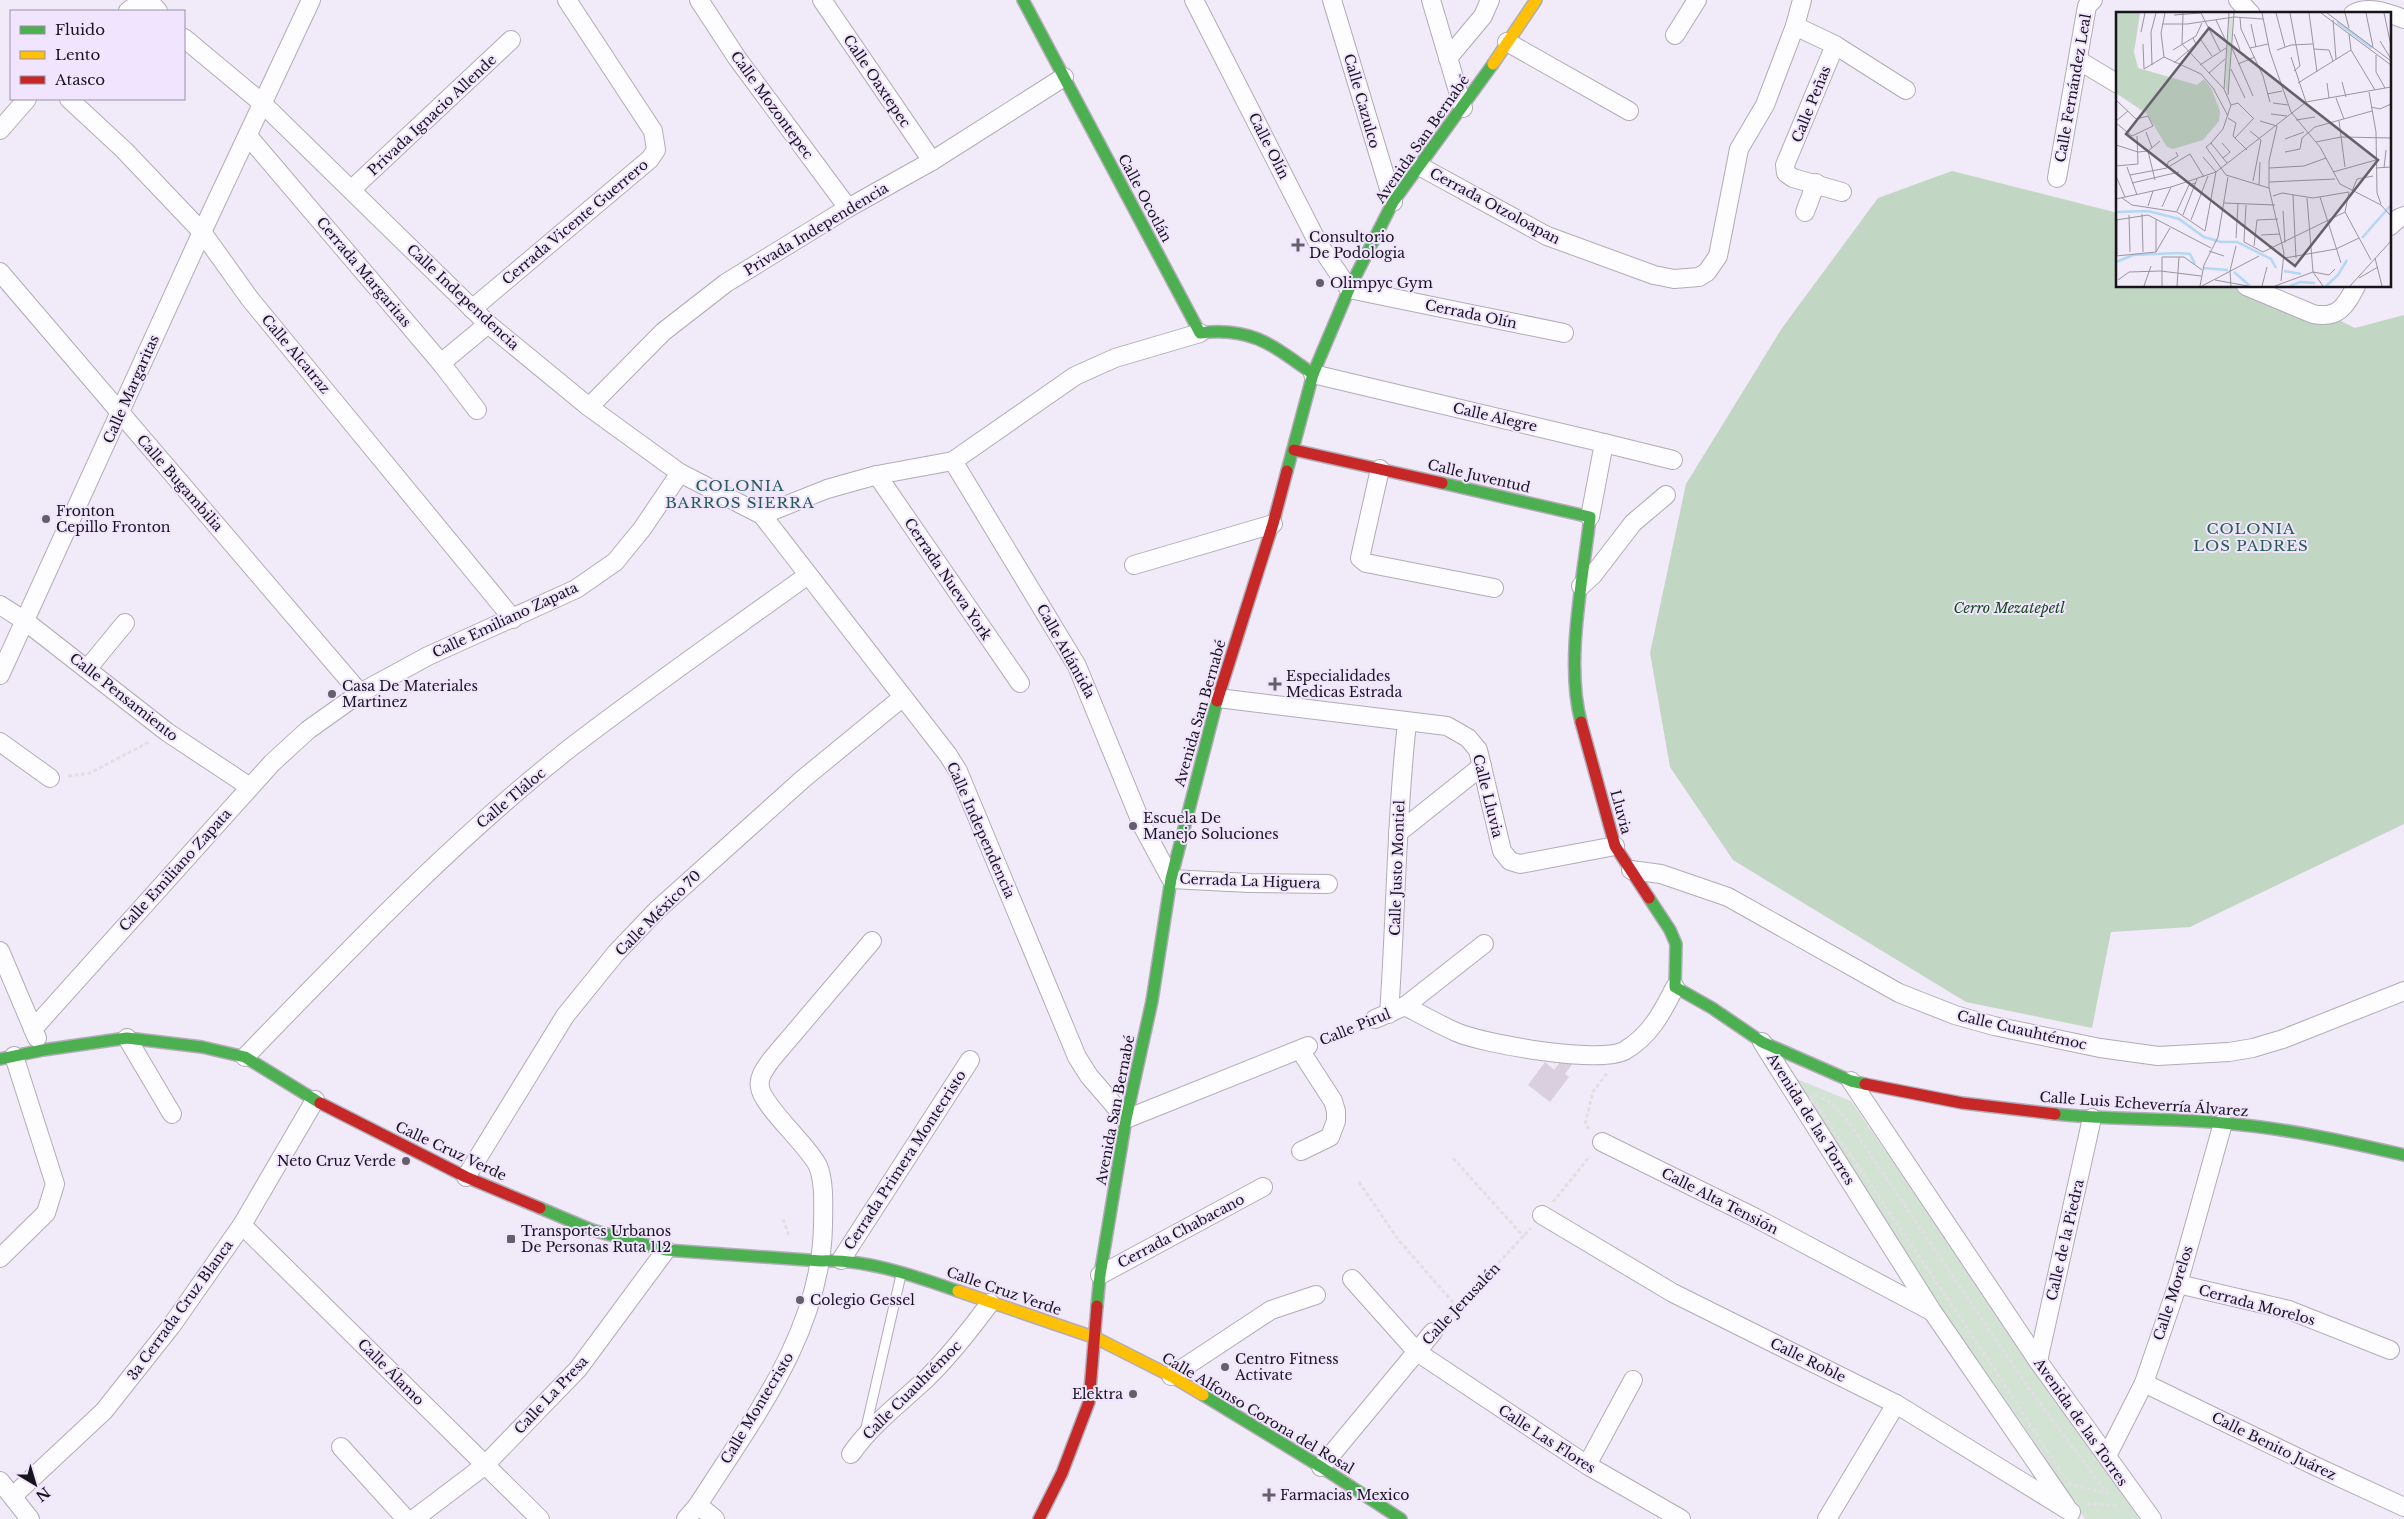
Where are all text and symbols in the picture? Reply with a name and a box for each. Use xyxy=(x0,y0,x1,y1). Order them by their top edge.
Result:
legend xyxy=(10,10,185,100)
street label: Calle Fernández Leal xyxy=(2051,12,2095,164)
inset map xyxy=(2116,12,2392,288)
text: Fluido xyxy=(55,20,105,39)
street label: Calle Oaxtepec xyxy=(839,31,915,131)
text: Lento xyxy=(55,45,101,64)
street label: Calle Mozontepec xyxy=(727,48,817,163)
street label: Privada Ignacio Allende xyxy=(364,51,500,179)
street label: Calle Cazulco xyxy=(1340,52,1384,150)
street label: Calle Peñas xyxy=(1787,63,1835,145)
text: Atasco xyxy=(54,70,105,89)
street label: Avenida San Bernabé xyxy=(1370,71,1473,207)
street label: Calle Olín xyxy=(1245,110,1294,183)
street label: Calle Ocotlán xyxy=(1114,151,1176,245)
street label: Cerrada Vicente Guerrero xyxy=(498,155,652,289)
street label: Cerrada Otzoloapan xyxy=(1427,164,1564,248)
street label: Privada Independencia xyxy=(740,179,892,279)
street label: Cerrada Margaritas xyxy=(313,213,415,331)
place label: Consultorio De Podologia xyxy=(1309,228,1405,262)
marker: Consultorio De Podologia xyxy=(1291,238,1305,252)
street label: Calle Independencia xyxy=(403,240,523,354)
place label: Olimpyc Gym xyxy=(1330,274,1433,292)
marker: Olimpyc Gym xyxy=(1314,277,1326,289)
street label: Cerrada Olín xyxy=(1423,295,1519,333)
street label: Calle Alcatraz xyxy=(258,311,334,397)
street label: Calle Margaritas xyxy=(99,332,163,446)
street label: Calle Alegre xyxy=(1451,399,1539,435)
street label: Calle Bugambilia xyxy=(133,431,227,535)
street label: Calle Juventud xyxy=(1426,455,1533,497)
district label: COLONIA BARROS SIERRA xyxy=(665,476,815,512)
place label: Fronton Cepillo Fronton xyxy=(56,502,171,536)
marker: Fronton Cepillo Fronton xyxy=(40,513,52,525)
street label: Cerrada Nueva York xyxy=(900,514,996,644)
district label: COLONIA LOS PADRES xyxy=(2193,519,2309,555)
street label: Calle Emiliano Zapata xyxy=(429,578,581,662)
park label: Cerro Mezatepetl xyxy=(1953,599,2065,617)
street label: Calle Atlántida xyxy=(1033,601,1099,701)
street label: Avenida San Bernabé xyxy=(1170,637,1230,790)
street label: Calle Pensamiento xyxy=(66,649,182,745)
place label: Especialidades Medicas Estrada xyxy=(1286,667,1402,701)
place label: Casa De Materiales Martinez xyxy=(342,677,478,711)
marker: Especialidades Medicas Estrada xyxy=(1268,677,1282,691)
marker: Casa De Materiales Martinez xyxy=(326,688,338,700)
street label: Calle Lluvia xyxy=(1469,752,1507,840)
street label: Calle Independencia xyxy=(943,759,1019,901)
street label: Calle Tláloc xyxy=(473,764,550,832)
street label: Lluvia xyxy=(1606,788,1636,836)
street label: Calle Justo Montiel xyxy=(1386,799,1408,936)
street label: Calle Emiliano Zapata xyxy=(115,805,235,935)
place label: Escuela De Manejo Soluciones xyxy=(1143,809,1279,843)
marker: Escuela De Manejo Soluciones xyxy=(1127,820,1139,832)
street label: Calle México 70 xyxy=(611,866,705,960)
street label: Cerrada La Higuera xyxy=(1179,870,1321,892)
street label: Calle Pirul xyxy=(1317,1004,1394,1049)
street label: Calle Cuauhtémoc xyxy=(1955,1006,2089,1054)
street label: Avenida San Bernabé xyxy=(1091,1034,1138,1187)
street label: Avenida de las Torres xyxy=(1763,1049,1859,1188)
street label: Cerrada Primera Montecristo xyxy=(840,1067,970,1253)
street label: Calle Luis Echeverría Álvarez xyxy=(2039,1088,2249,1120)
street label: Calle Cruz Verde xyxy=(393,1117,509,1185)
place label: Neto Cruz Verde xyxy=(277,1152,396,1170)
marker: Neto Cruz Verde xyxy=(400,1155,412,1167)
street label: Calle Alta Tensión xyxy=(1659,1164,1782,1238)
street label: Calle de la Piedra xyxy=(2042,1177,2088,1302)
street label: Cerrada Chabacano xyxy=(1115,1190,1247,1272)
place label: Transportes Urbanos De Personas Ruta 112 xyxy=(521,1222,671,1256)
marker: Transportes Urbanos De Personas Ruta 112 xyxy=(505,1233,517,1245)
street label: 3a Cerrada Cruz Blanca xyxy=(123,1236,237,1384)
street label: Calle Morelos xyxy=(2149,1243,2197,1343)
street label: Calle Jerusalén xyxy=(1418,1259,1504,1349)
street label: Calle Cruz Verde xyxy=(944,1263,1064,1319)
street label: Cerrada Morelos xyxy=(2197,1281,2317,1329)
place label: Colegio Gessel xyxy=(810,1291,915,1309)
marker: Colegio Gessel xyxy=(794,1294,806,1306)
street label: Calle Roble xyxy=(1767,1334,1849,1386)
street label: Calle Álamo xyxy=(354,1335,428,1409)
street label: Calle Cuauhtémoc xyxy=(859,1336,966,1443)
street label: Calle Alfonso Corona del Rosal xyxy=(1159,1348,1358,1478)
street label: Calle Montecristo xyxy=(717,1349,797,1467)
place label: Centro Fitness Activate xyxy=(1234,1350,1339,1384)
street label: Calle La Presa xyxy=(510,1352,592,1438)
street label: Avenida de las Torres xyxy=(2029,1354,2132,1489)
marker: Centro Fitness Activate xyxy=(1219,1361,1231,1373)
place label: Elektra xyxy=(1072,1385,1123,1403)
marker: Elektra xyxy=(1127,1388,1139,1400)
street label: Calle Las Flores xyxy=(1495,1401,1599,1477)
street label: Calle Benito Juárez xyxy=(2209,1408,2339,1484)
north arrow xyxy=(10,1459,60,1509)
text: N xyxy=(32,1483,54,1505)
place label: Farmacias Mexico xyxy=(1280,1486,1409,1504)
marker: Farmacias Mexico xyxy=(1262,1488,1276,1502)

